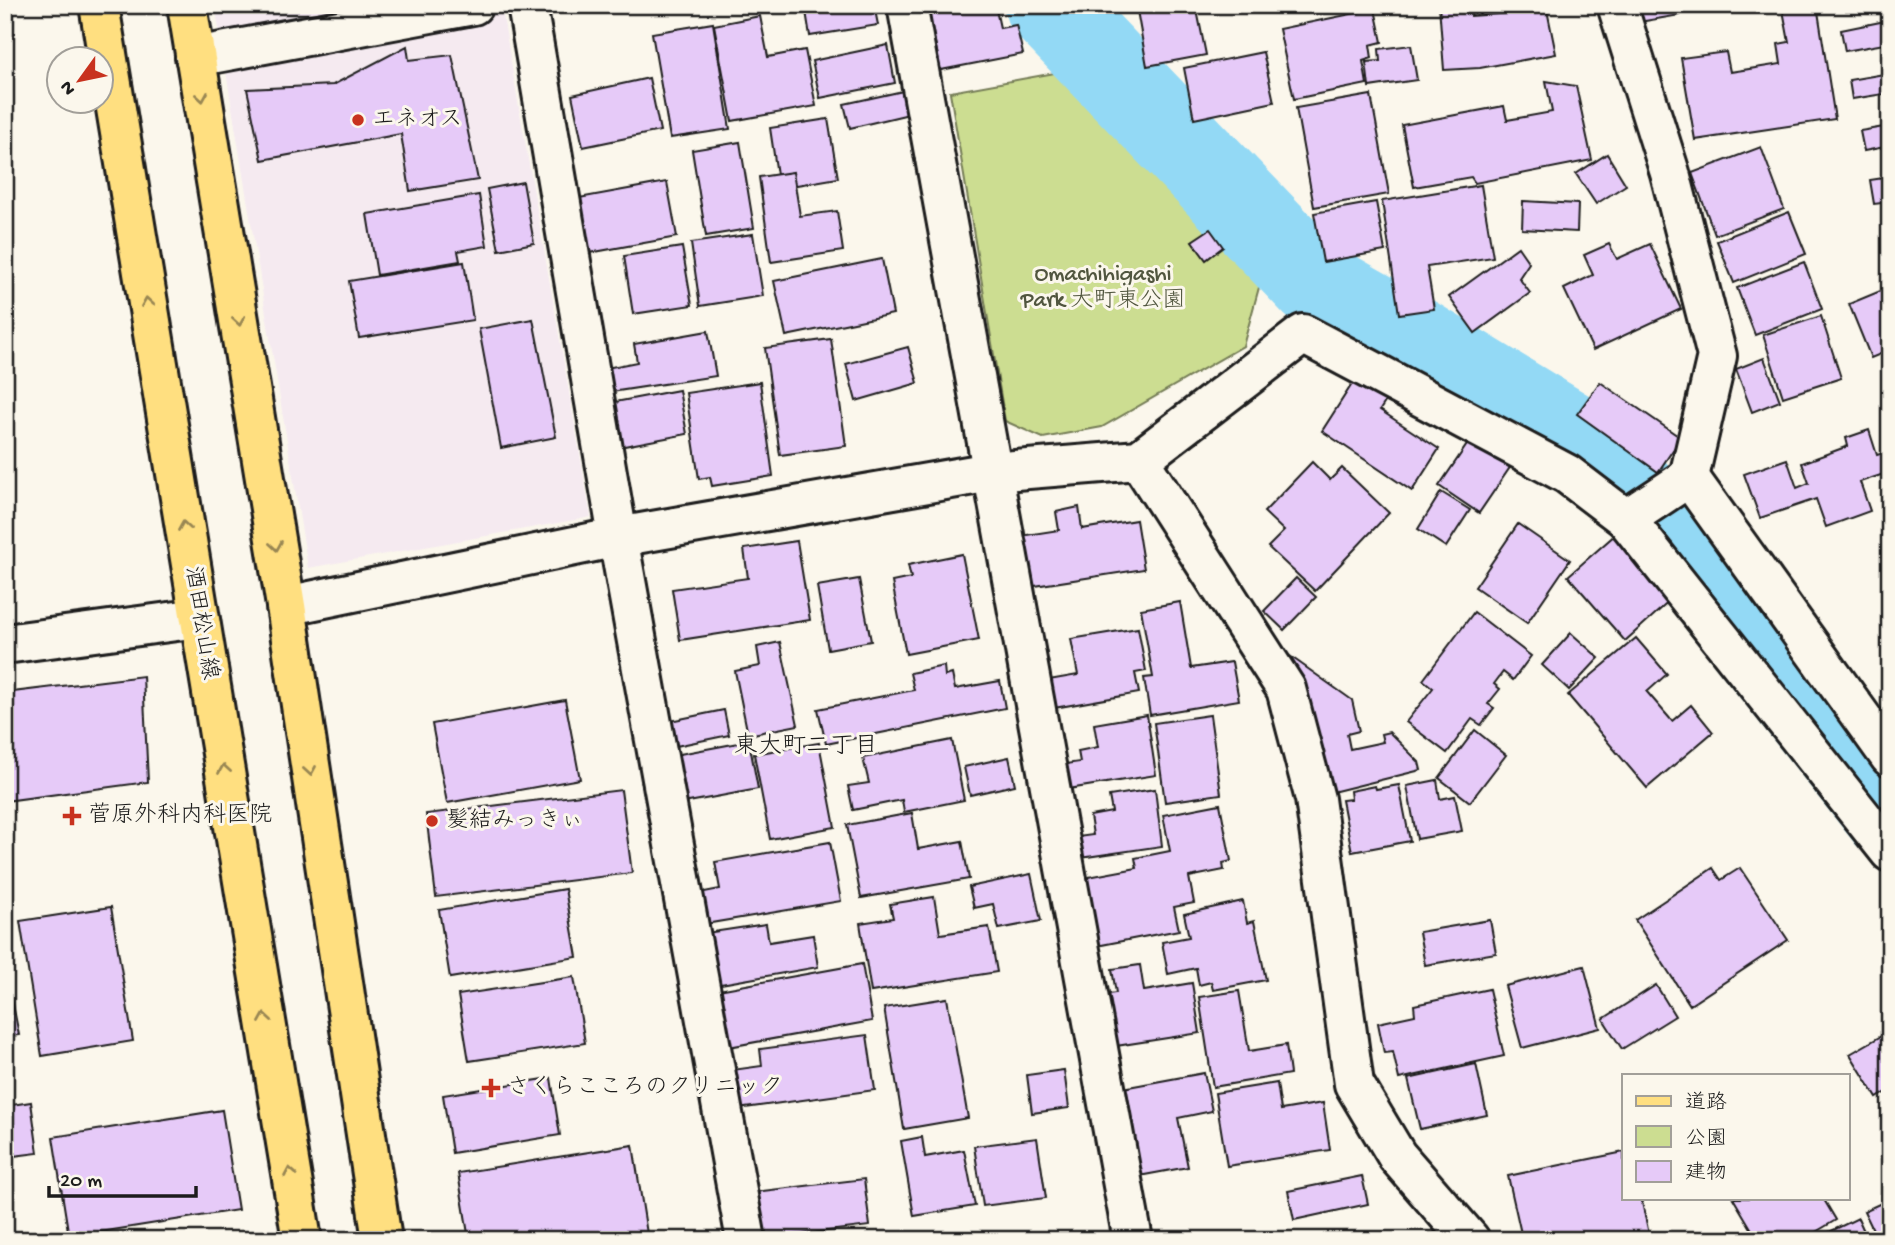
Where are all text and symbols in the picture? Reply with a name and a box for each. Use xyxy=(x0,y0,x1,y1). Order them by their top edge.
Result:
north arrow xyxy=(46,46,116,116)
text: N xyxy=(56,76,82,99)
one-way arrow xyxy=(194,91,209,103)
place label: エネオス xyxy=(372,107,463,134)
marker: エネオス xyxy=(350,112,366,128)
park label: Omachihigashi Park 大町東公園 xyxy=(1020,262,1185,315)
one-way arrow xyxy=(140,296,155,307)
one-way arrow xyxy=(231,315,246,327)
one-way arrow xyxy=(177,520,192,532)
one-way arrow xyxy=(268,540,283,552)
street label: 酒田松山線 xyxy=(178,564,223,682)
district label: 東大町二丁目 xyxy=(734,732,878,762)
one-way arrow xyxy=(217,763,232,775)
one-way arrow xyxy=(303,765,318,776)
place label: 菅原外科内科医院 xyxy=(88,802,272,830)
marker: 菅原外科内科医院 xyxy=(62,806,82,826)
place label: 髪結みっきぃ xyxy=(446,807,584,835)
marker: 髪結みっきぃ xyxy=(424,813,440,829)
one-way arrow xyxy=(258,1012,273,1024)
legend xyxy=(1622,1074,1850,1200)
place label: さくらこころのクリニック xyxy=(507,1075,783,1102)
marker: さくらこころのクリニック xyxy=(481,1078,501,1098)
text: 道路 xyxy=(1685,1091,1727,1117)
text: 公園 xyxy=(1685,1128,1727,1153)
scale bar xyxy=(49,1154,196,1198)
text: 建物 xyxy=(1685,1161,1727,1187)
one-way arrow xyxy=(283,1167,298,1178)
text: 20 m xyxy=(60,1170,102,1195)

